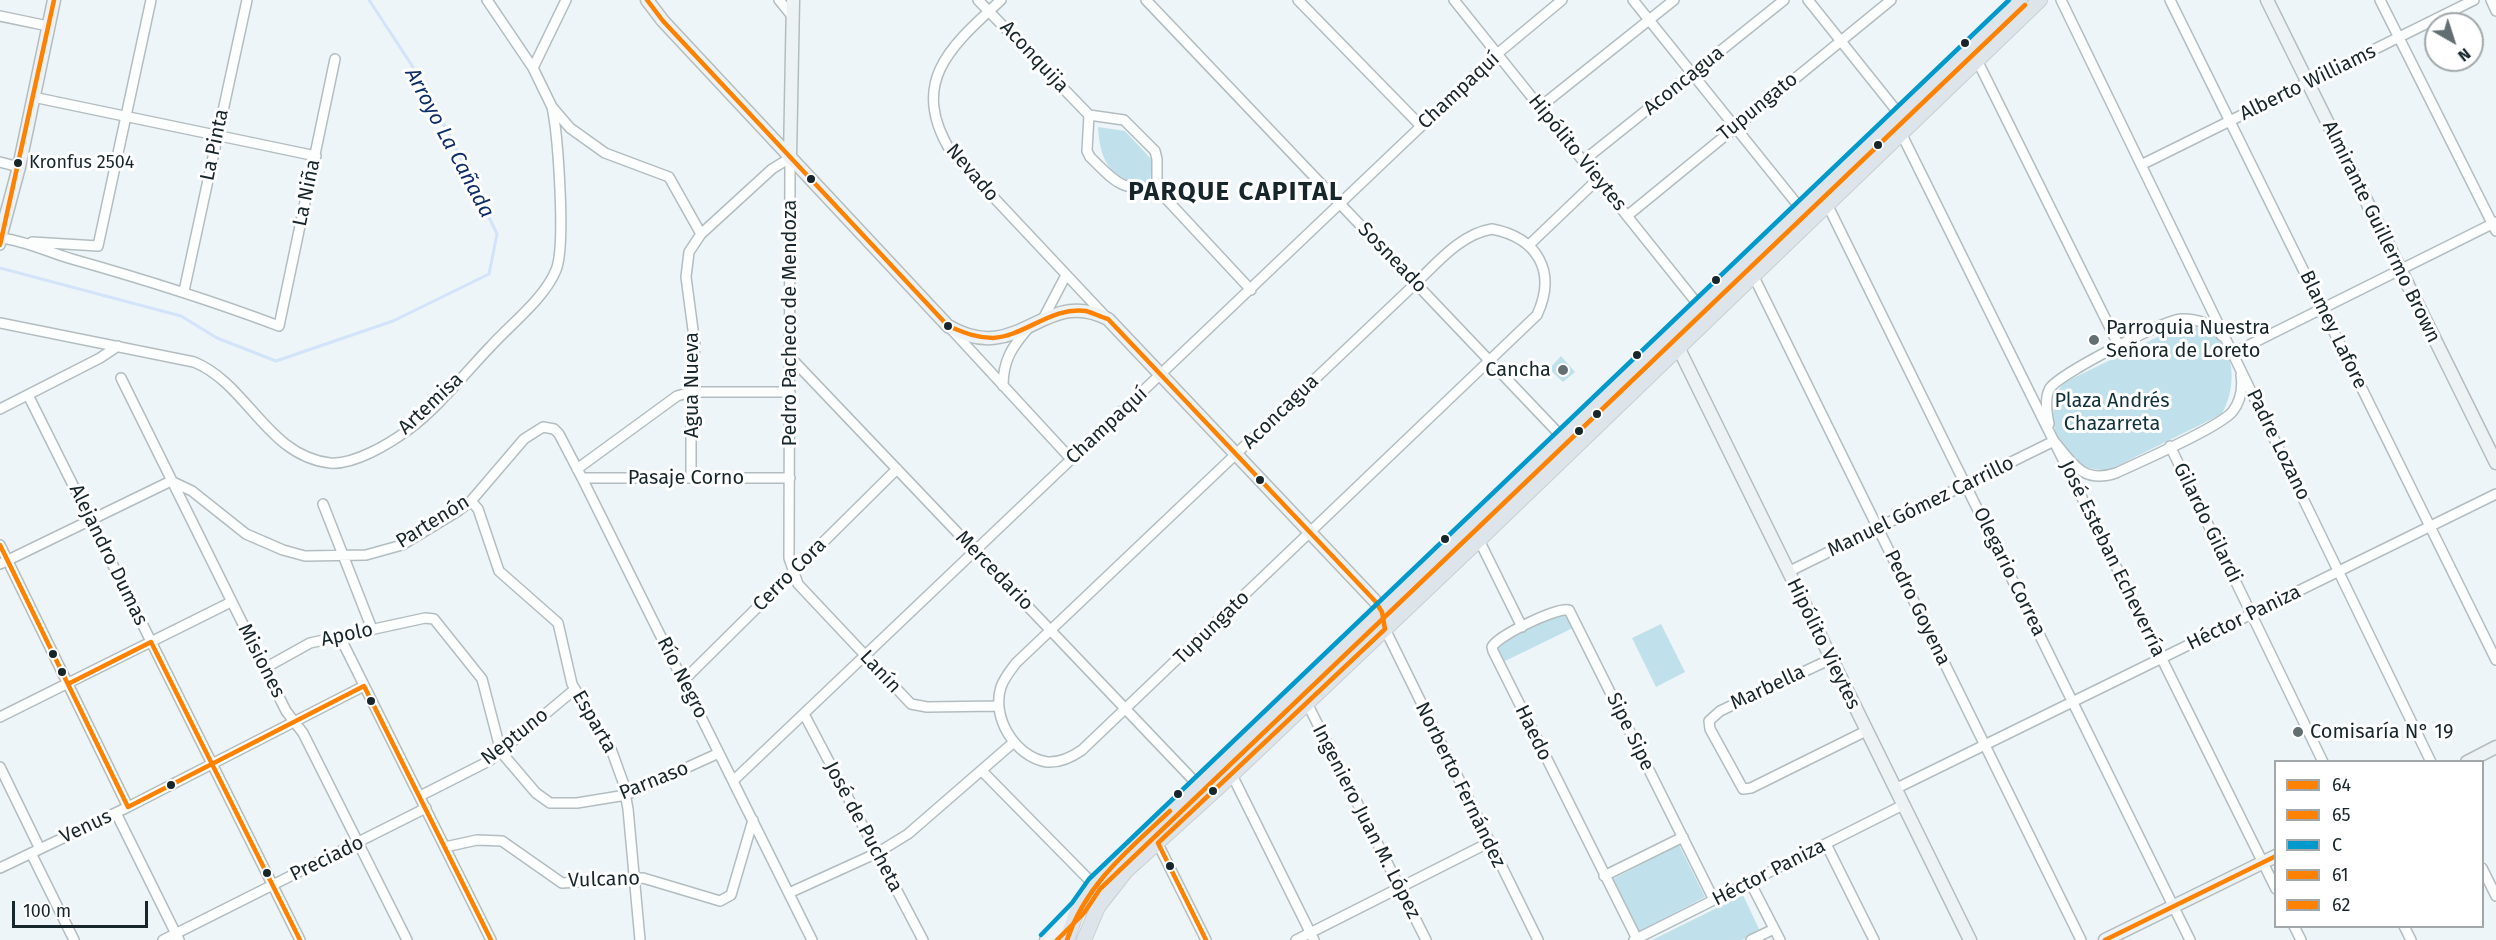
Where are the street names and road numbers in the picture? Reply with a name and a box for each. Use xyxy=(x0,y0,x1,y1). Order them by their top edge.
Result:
street label: Aconquija xyxy=(995,16,1073,98)
street label: Alberto Williams xyxy=(2236,40,2380,126)
street label: Aconcagua xyxy=(1639,41,1729,121)
street label: Champaquí xyxy=(1413,47,1505,135)
street label: Tupungato xyxy=(1713,67,1803,147)
street label: Hipólito Vieytes xyxy=(1523,90,1631,216)
street label: La Pinta xyxy=(196,107,234,183)
street label: Almirante Guillermo Brown xyxy=(2317,117,2445,347)
street label: Nevado xyxy=(940,139,1004,207)
street label: La Niña xyxy=(288,157,326,229)
street label: Pedro Pacheco de Mendoza xyxy=(778,200,802,446)
street label: Sosneado xyxy=(1353,218,1431,298)
street label: Blamey Lafore xyxy=(2294,267,2372,393)
street label: Agua Nueva xyxy=(680,332,704,438)
street label: Artemisa xyxy=(394,368,468,440)
street label: Aconcagua xyxy=(1238,370,1324,454)
street label: Champaquí xyxy=(1061,382,1153,470)
street label: Padre Lozano xyxy=(2241,386,2315,504)
street label: Manuel Gómez Carrillo xyxy=(1824,451,2018,563)
street label: José Esteban Echeverría xyxy=(2054,457,2170,661)
street label: Gilardo Gilardi xyxy=(2168,459,2246,587)
street label: Pasaje Corno xyxy=(628,466,744,490)
street label: Alejandro Dumas xyxy=(63,481,153,629)
street label: Partenón xyxy=(392,490,474,554)
street label: Olegario Correa xyxy=(1967,504,2051,640)
street label: Mercedario xyxy=(950,526,1038,616)
street label: Cerro Cora xyxy=(748,533,832,617)
street label: Pedro Goyena xyxy=(1879,546,1955,670)
street label: Hipólito Vieytes xyxy=(1781,575,1865,713)
street label: Héctor Paniza xyxy=(2183,580,2305,656)
street label: Tupungato xyxy=(1169,586,1255,670)
street label: Apolo xyxy=(319,618,375,652)
street label: Misiones xyxy=(232,620,290,702)
street label: Río Negro xyxy=(651,633,713,723)
street label: Lanín xyxy=(854,646,906,698)
street label: Marbella xyxy=(1727,660,1809,716)
street label: Esparta xyxy=(567,686,621,758)
street label: Sipe Sipe xyxy=(1601,689,1659,775)
street label: Norberto Fernández xyxy=(1410,698,1510,872)
street label: Haedo xyxy=(1509,701,1557,765)
street label: Neptuno xyxy=(477,703,553,771)
street label: Ingeniero Juan M. López xyxy=(1307,721,1425,923)
street label: Parnaso xyxy=(616,756,692,806)
street label: José de Pucheta xyxy=(819,758,907,896)
street label: Venus xyxy=(56,805,116,849)
street label: Preciado xyxy=(286,831,368,887)
street label: Héctor Paniza xyxy=(1708,834,1830,912)
street label: Vulcano xyxy=(568,867,640,893)

